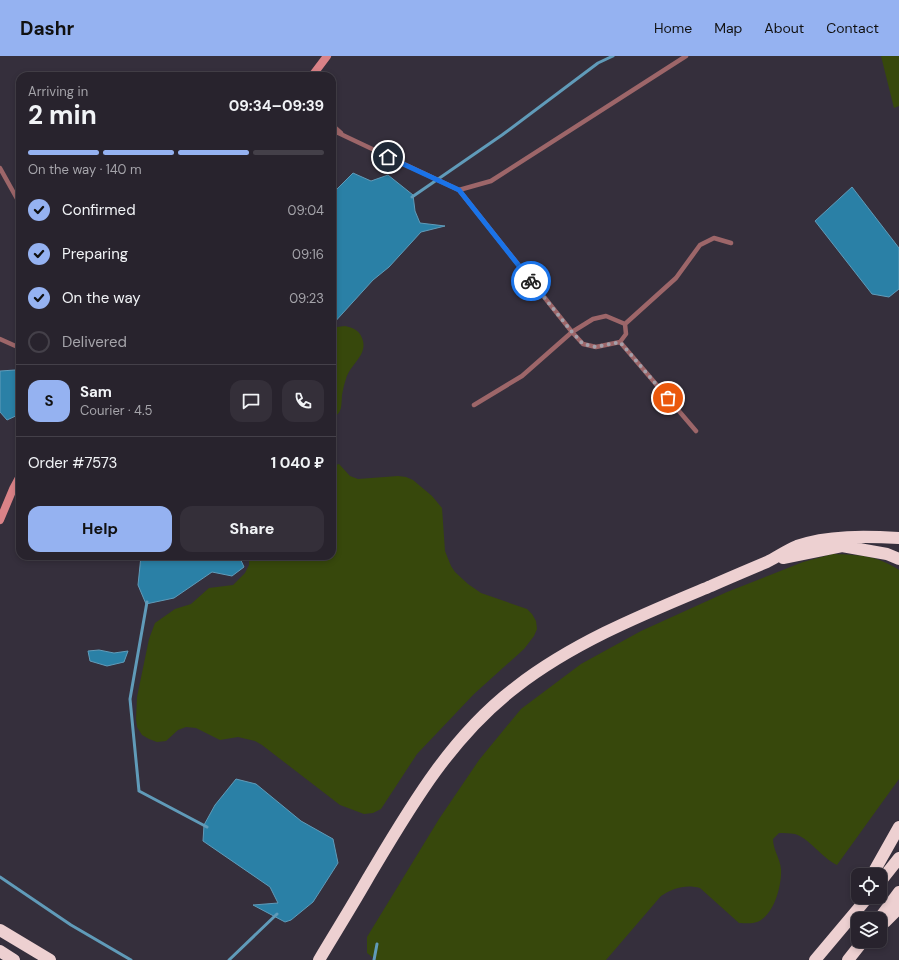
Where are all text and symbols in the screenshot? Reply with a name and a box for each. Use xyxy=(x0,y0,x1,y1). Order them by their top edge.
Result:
text: Dashr xyxy=(20,16,74,41)
text: Home xyxy=(654,19,692,37)
text: Map xyxy=(714,19,742,37)
text: About xyxy=(764,19,804,37)
text: Contact xyxy=(826,19,879,37)
text: Arriving in xyxy=(28,83,88,100)
text: 09:34–09:39 xyxy=(229,96,324,116)
text: 2 min xyxy=(28,98,97,132)
pin xyxy=(371,140,405,174)
icon: home xyxy=(377,146,399,168)
text: On the way · 140 m xyxy=(28,161,142,178)
icon: check xyxy=(28,199,50,221)
text: Confirmed xyxy=(62,200,136,220)
text: 09:04 xyxy=(288,202,324,219)
icon: check xyxy=(28,243,50,265)
text: Preparing xyxy=(62,244,128,264)
text: 09:16 xyxy=(292,246,324,263)
courier xyxy=(511,261,551,301)
icon: bike xyxy=(520,270,542,292)
icon: check xyxy=(28,287,50,309)
text: On the way xyxy=(62,288,141,308)
text: 09:23 xyxy=(289,290,324,307)
text: Delivered xyxy=(62,332,127,352)
button: chat xyxy=(230,380,272,422)
button: phone xyxy=(282,380,324,422)
pin xyxy=(651,381,685,415)
text: Sam xyxy=(80,382,112,402)
icon: bag xyxy=(657,387,679,409)
text: S xyxy=(44,391,54,411)
text: Courier · 4.5 xyxy=(80,402,153,419)
text: Order #7573 xyxy=(28,453,117,473)
text: 1 040 ₽ xyxy=(271,453,324,473)
button: Help xyxy=(28,506,172,552)
button: Share xyxy=(180,506,324,552)
map controls xyxy=(851,868,887,948)
button: locate xyxy=(851,868,887,904)
button: layers xyxy=(851,912,887,948)

